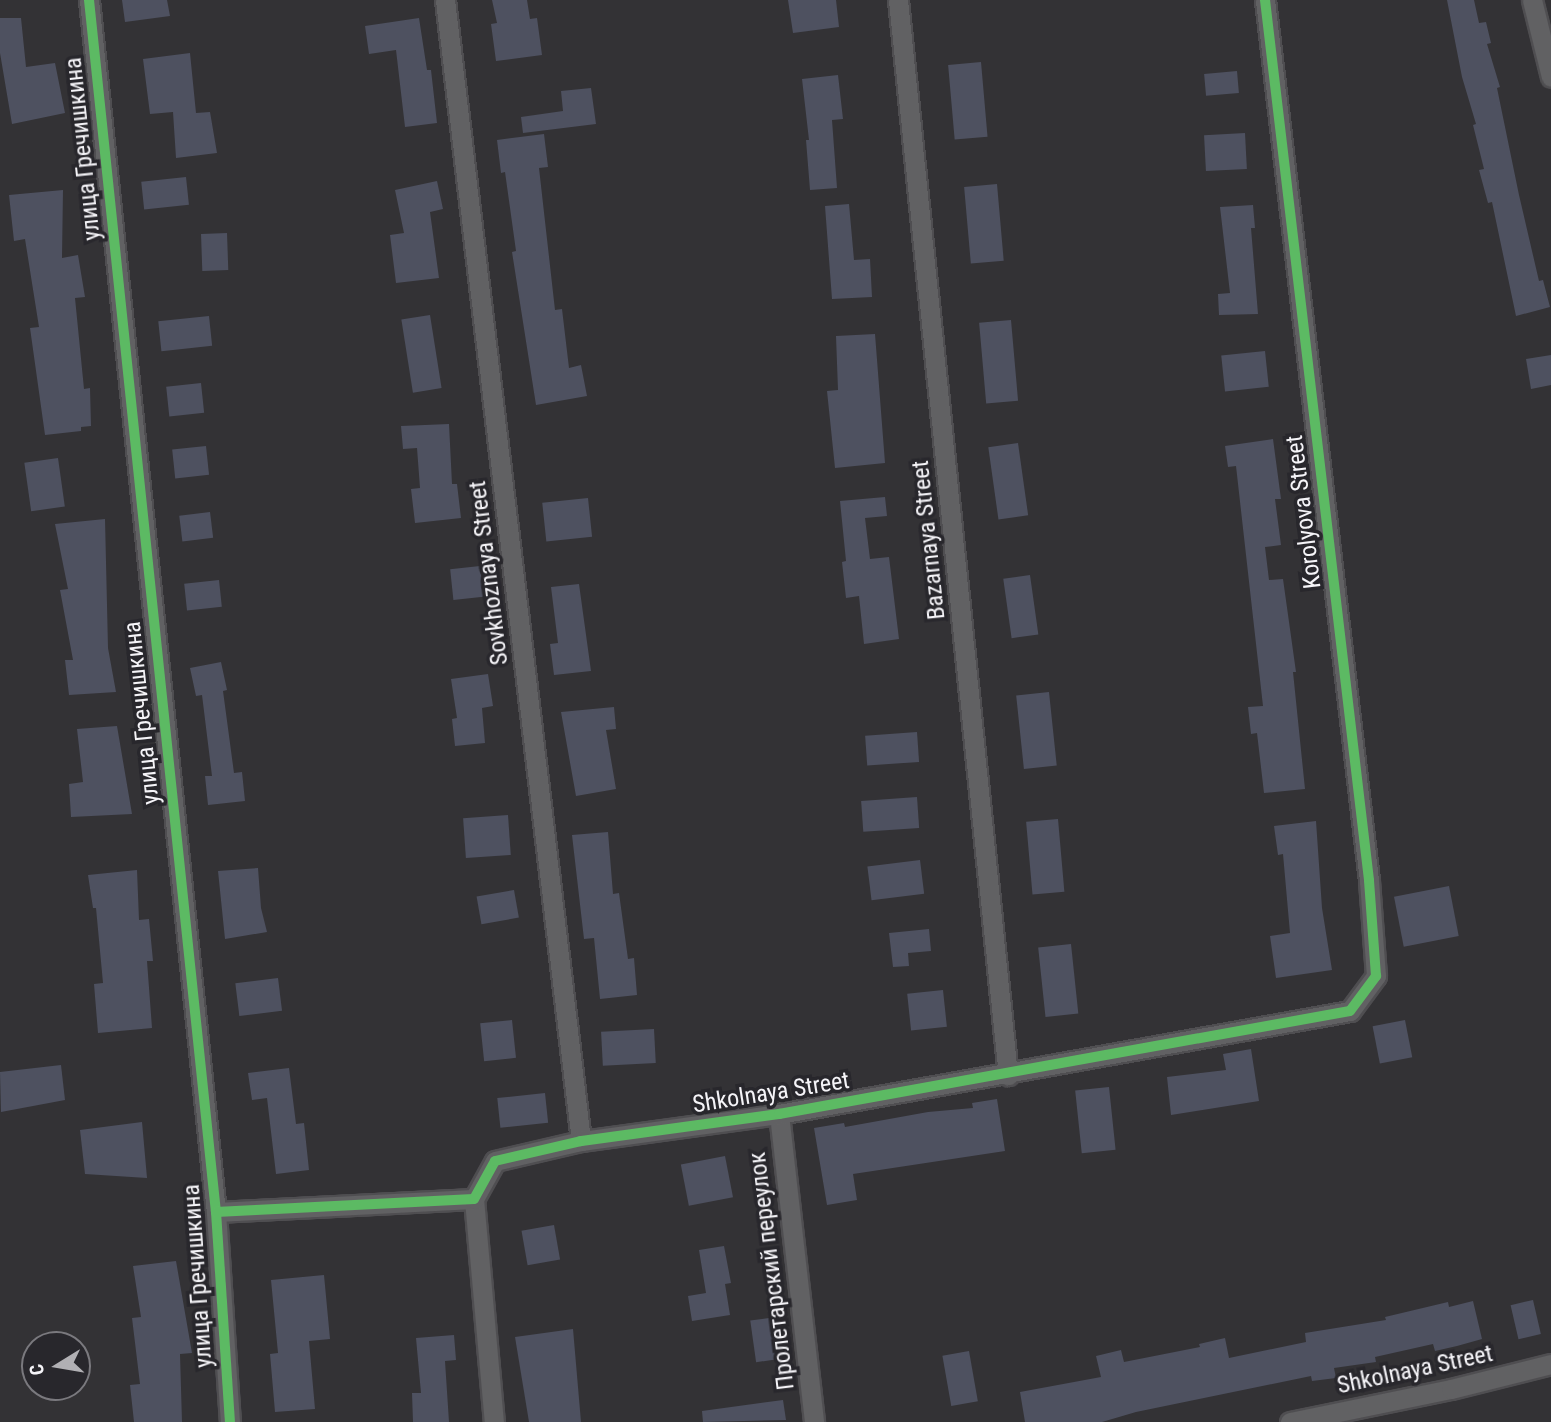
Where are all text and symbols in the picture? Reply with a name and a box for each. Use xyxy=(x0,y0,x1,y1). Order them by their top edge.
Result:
street label: улица Гречишкина xyxy=(59,56,107,242)
street label: Korolyova Street xyxy=(1280,434,1328,590)
street label: Bazarnaya Street xyxy=(906,459,952,621)
street label: Sovkhoznaya Street xyxy=(463,479,515,667)
street label: улица Гречишкина xyxy=(118,620,166,806)
street label: Shkolnaya Street xyxy=(691,1066,851,1120)
street label: Пролетарский переулок xyxy=(743,1150,801,1392)
street label: улица Гречишкина xyxy=(177,1183,219,1369)
north arrow xyxy=(21,1331,91,1401)
street label: Shkolnaya Street xyxy=(1335,1339,1495,1401)
text: С xyxy=(25,1362,49,1377)

